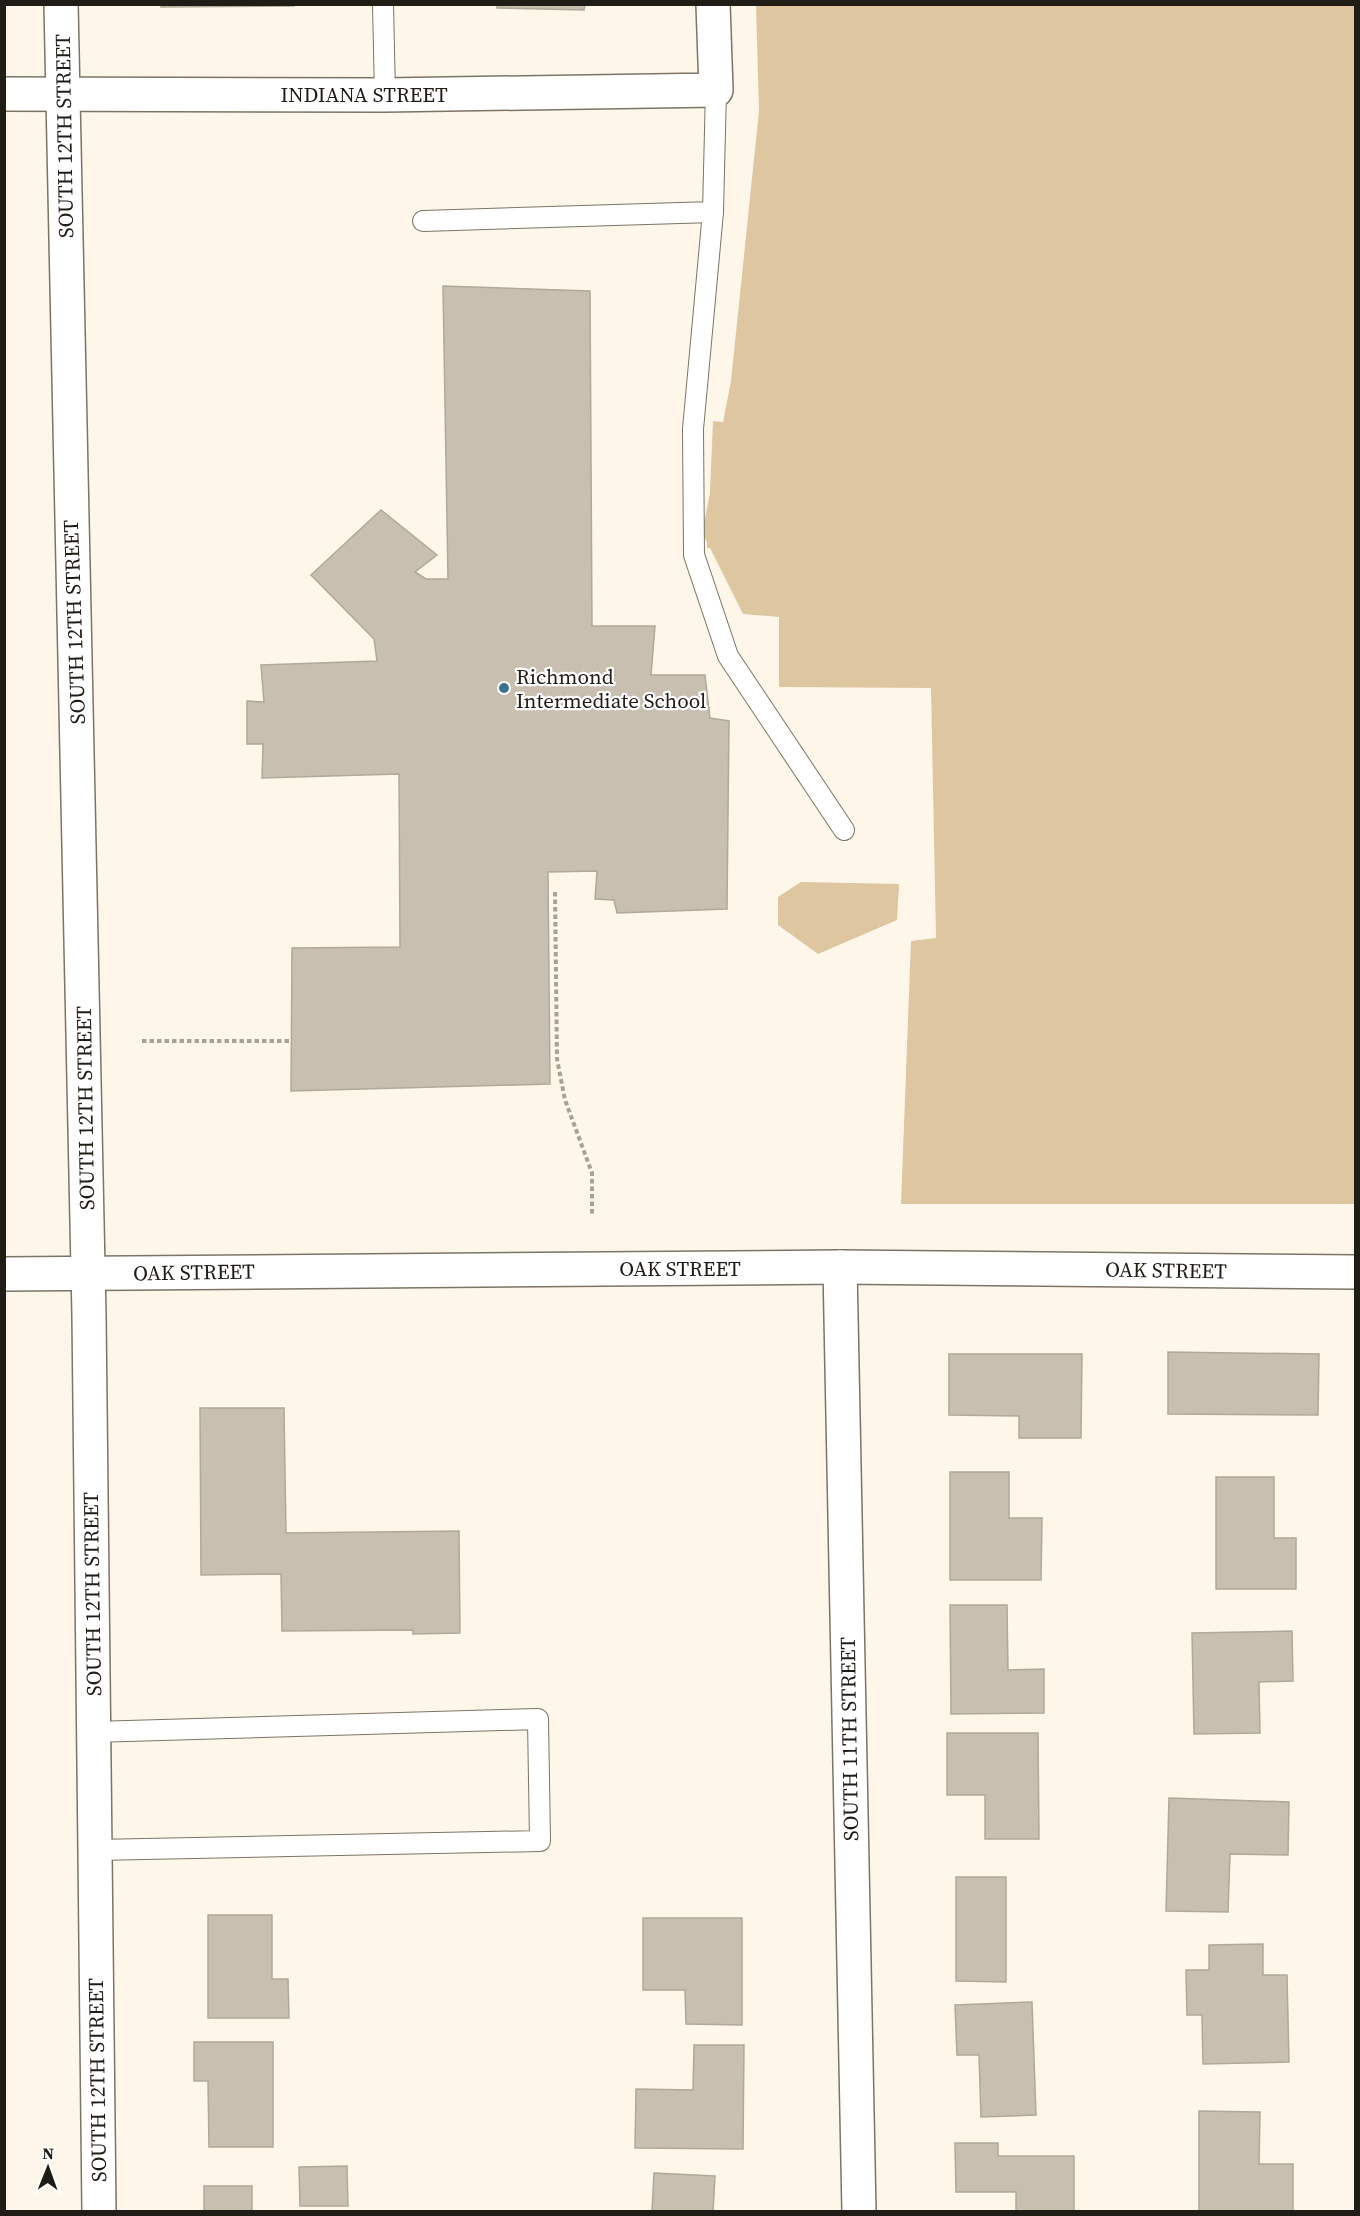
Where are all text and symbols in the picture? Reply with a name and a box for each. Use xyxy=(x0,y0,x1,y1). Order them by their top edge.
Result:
street label: SOUTH 12TH STREET xyxy=(48,33,80,238)
street label: INDIANA STREET xyxy=(280,80,448,109)
street label: SOUTH 12TH STREET xyxy=(56,519,92,725)
place label: Richmond Intermediate School xyxy=(516,662,706,715)
marker: Richmond Intermediate School xyxy=(497,681,511,695)
street label: SOUTH 12TH STREET xyxy=(69,1005,101,1210)
street label: OAK STREET xyxy=(619,1254,741,1283)
street label: OAK STREET xyxy=(1105,1254,1227,1286)
street label: OAK STREET xyxy=(133,1256,255,1288)
street label: SOUTH 12TH STREET xyxy=(76,1491,108,1696)
street label: SOUTH 11TH STREET xyxy=(833,1636,865,1841)
street label: SOUTH 12TH STREET xyxy=(81,1977,113,2182)
north arrow xyxy=(18,2138,78,2198)
text: N xyxy=(42,2142,55,2164)

